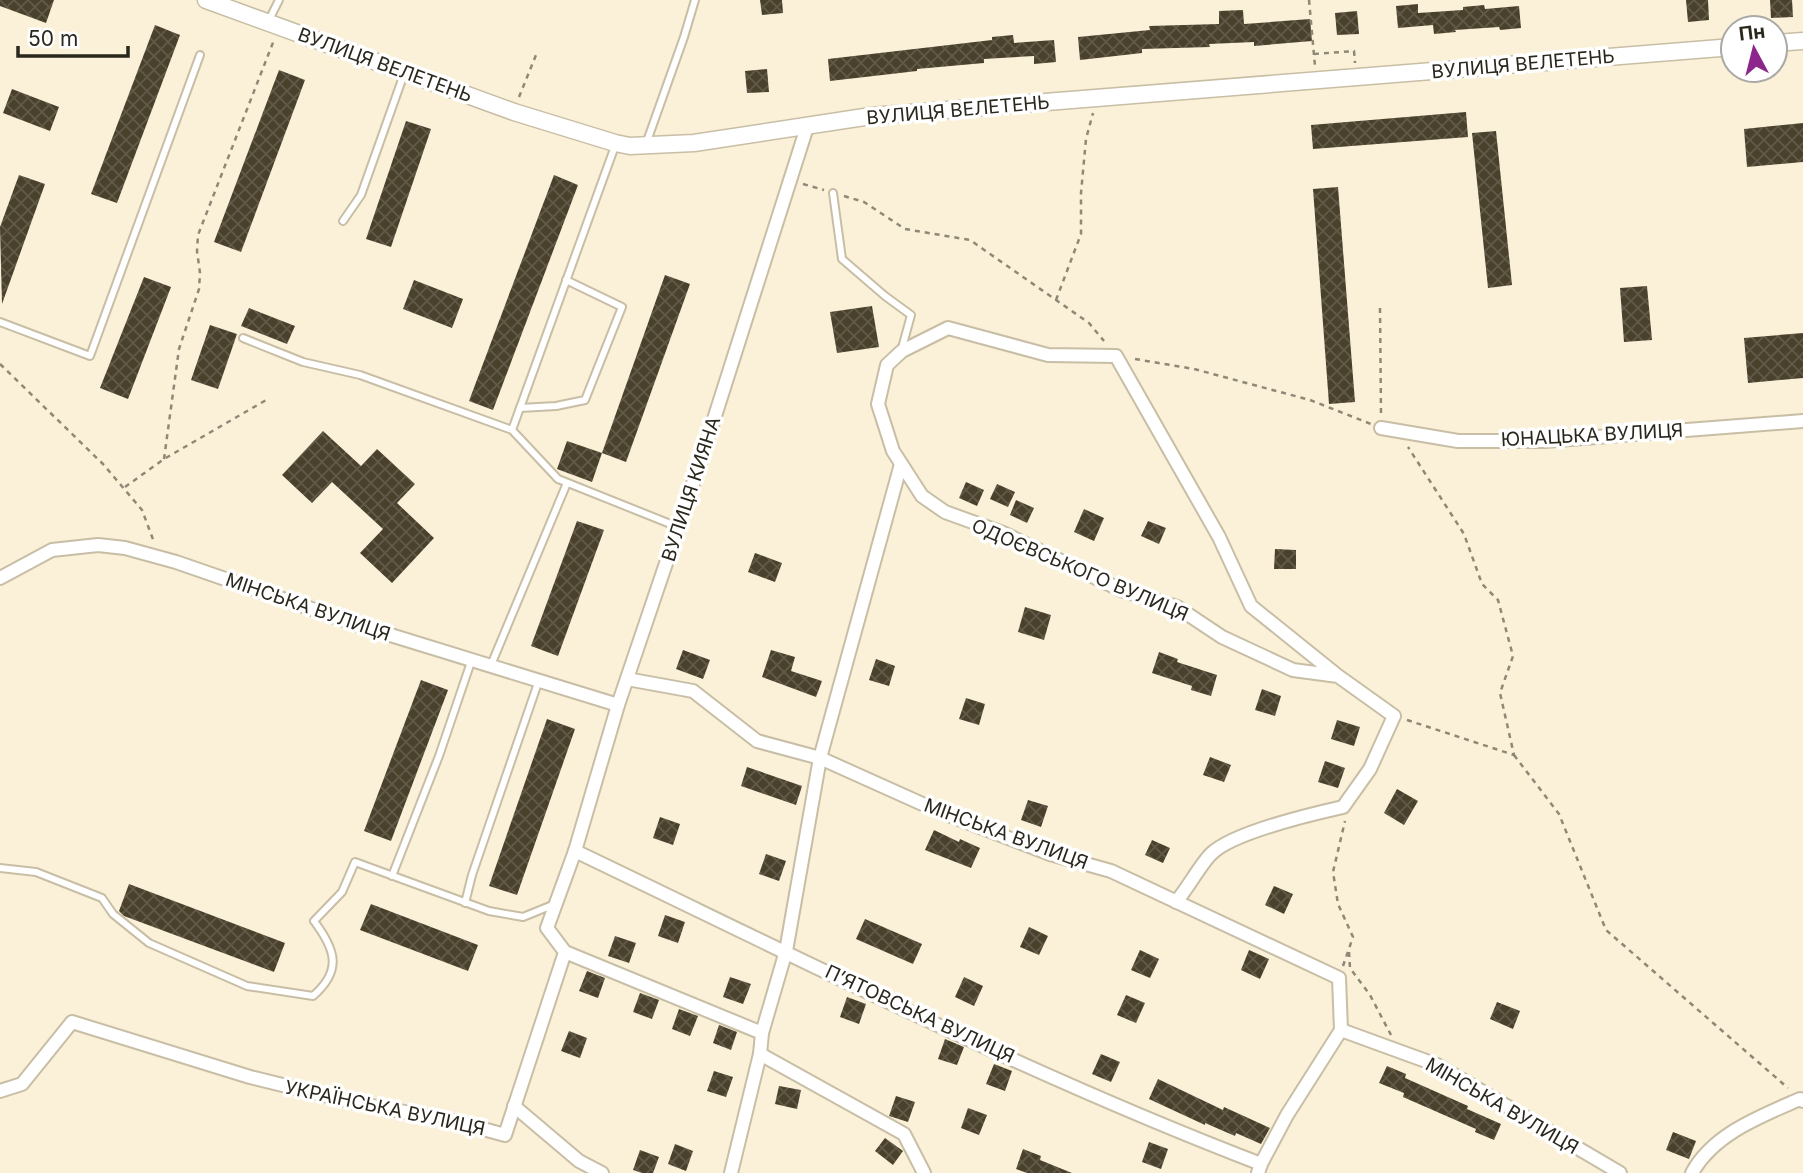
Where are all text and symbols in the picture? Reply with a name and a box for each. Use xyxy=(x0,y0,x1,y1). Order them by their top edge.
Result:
scale bar xyxy=(18,14,128,58)
north arrow xyxy=(1719,14,1789,84)
text: Пн xyxy=(1738,20,1766,46)
street label: ВУЛИЦЯ ВЕЛЕТЕНЬ xyxy=(295,23,475,107)
text: 50 m xyxy=(28,26,78,51)
street label: ВУЛИЦЯ ВЕЛЕТЕНЬ xyxy=(1430,45,1616,83)
street label: ВУЛИЦЯ ВЕЛЕТЕНЬ xyxy=(865,91,1051,129)
street label: ВУЛИЦЯ КИЯНА xyxy=(657,414,725,564)
street label: ЮНАЦЬКА ВУЛИЦЯ xyxy=(1500,419,1684,451)
street label: ОДОЄВСЬКОГО ВУЛИЦЯ xyxy=(968,514,1192,626)
street label: МІНСЬКА ВУЛИЦЯ xyxy=(223,568,393,646)
street label: МІНСЬКА ВУЛИЦЯ xyxy=(921,794,1091,874)
street label: П’ЯТОВСЬКА ВУЛИЦЯ xyxy=(822,960,1018,1068)
street label: МІНСЬКА ВУЛИЦЯ xyxy=(1421,1053,1583,1159)
street label: УКРАЇНСЬКА ВУЛИЦЯ xyxy=(283,1076,487,1140)

